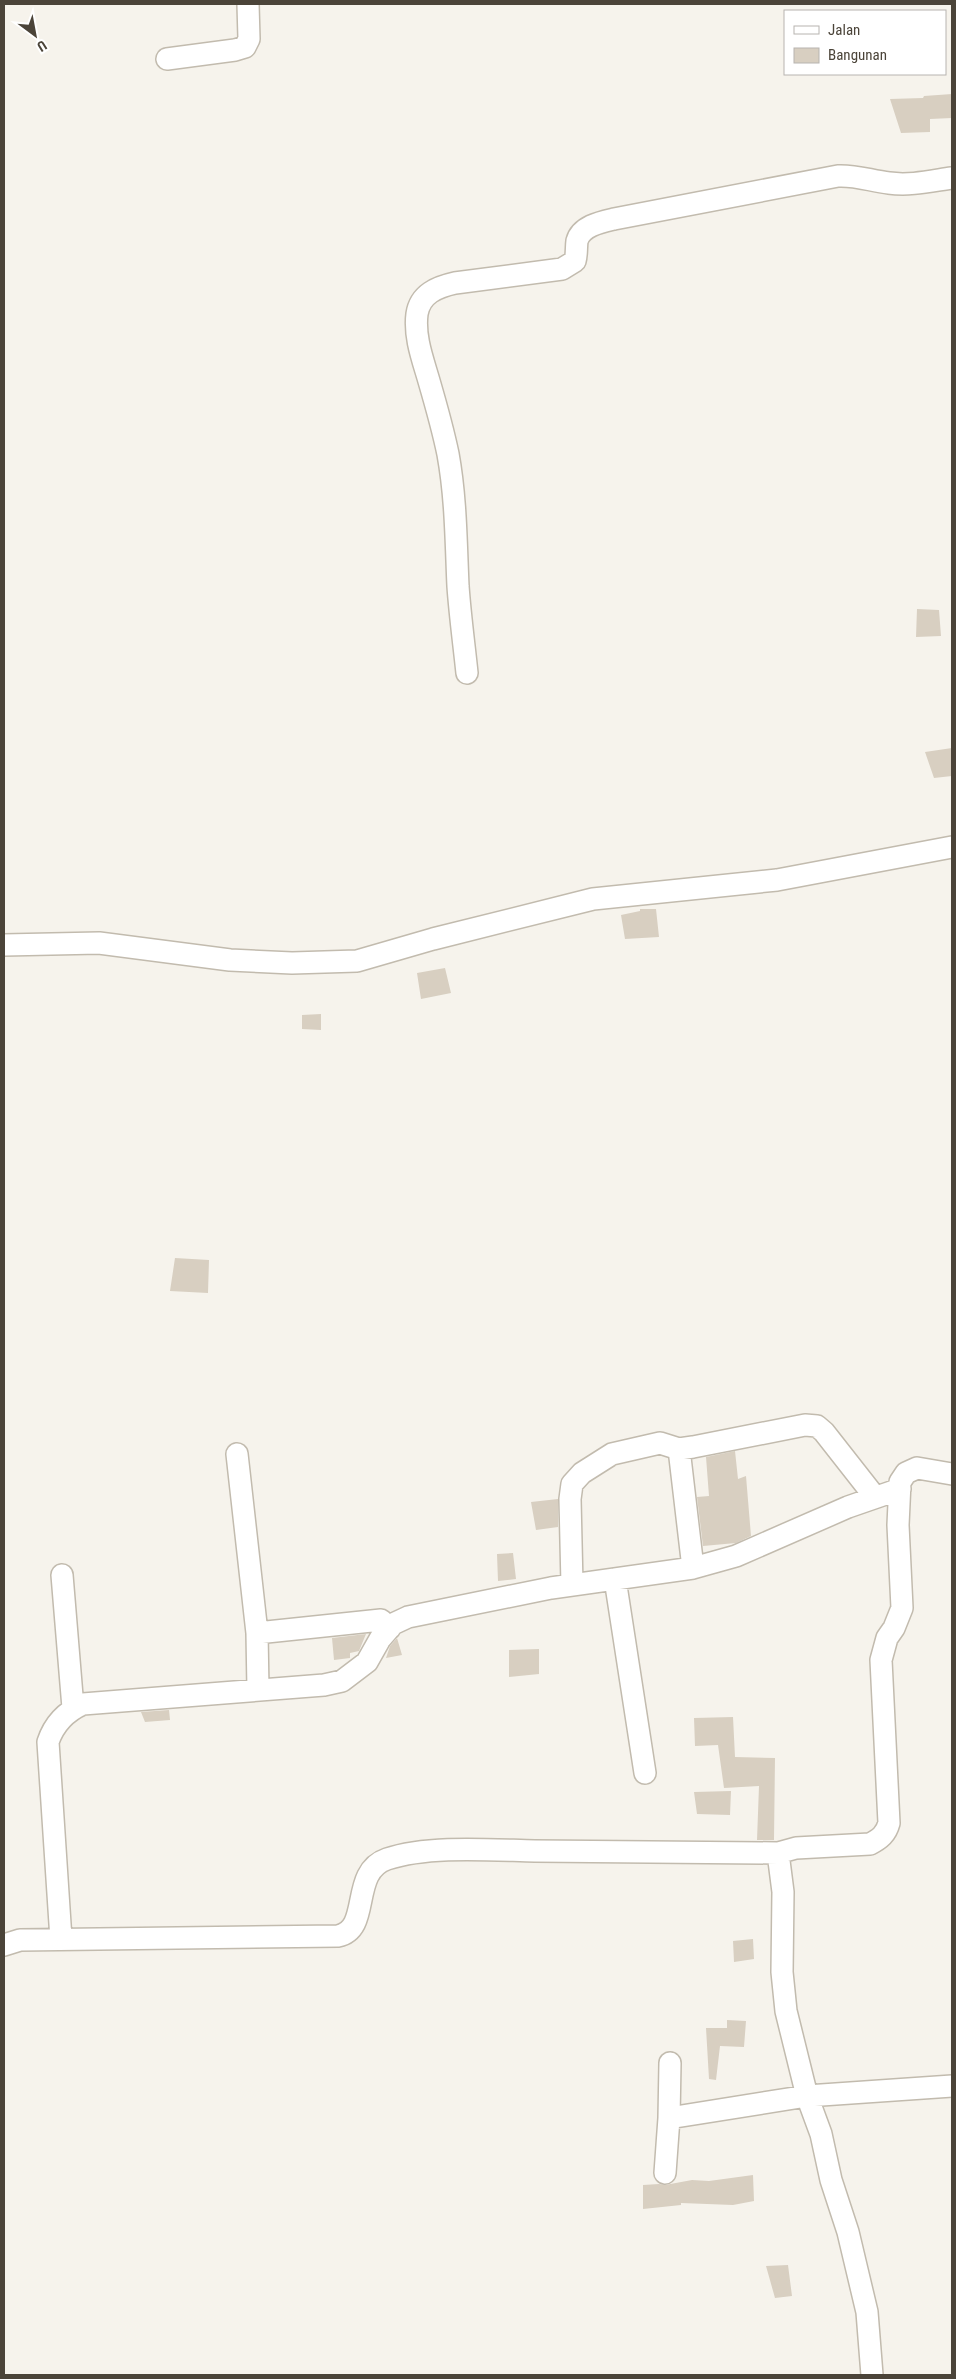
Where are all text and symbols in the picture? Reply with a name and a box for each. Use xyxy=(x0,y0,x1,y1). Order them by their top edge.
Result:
north arrow xyxy=(10,10,60,60)
legend xyxy=(784,10,946,75)
text: Jalan xyxy=(828,21,860,39)
text: U xyxy=(34,37,50,55)
text: Bangunan xyxy=(828,46,887,64)

